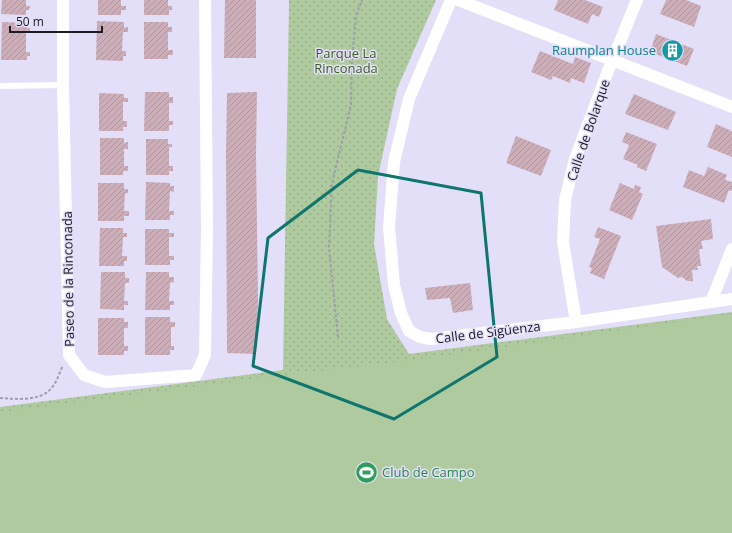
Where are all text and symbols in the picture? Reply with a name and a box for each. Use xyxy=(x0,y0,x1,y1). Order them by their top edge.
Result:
scale bar xyxy=(10,8,102,34)
text: 50 m xyxy=(16,13,44,30)
building icon: Raumplan House xyxy=(659,37,685,63)
place label: Raumplan House xyxy=(552,41,656,59)
park label: Parque La Rinconada xyxy=(314,44,378,77)
street label: Calle de Bolarque xyxy=(562,77,614,183)
street label: Paseo de la Rinconada xyxy=(58,211,78,347)
street label: Calle de Sigüenza xyxy=(435,317,541,347)
sports icon: Club de Campo xyxy=(353,459,379,485)
place label: Club de Campo xyxy=(382,463,475,481)

